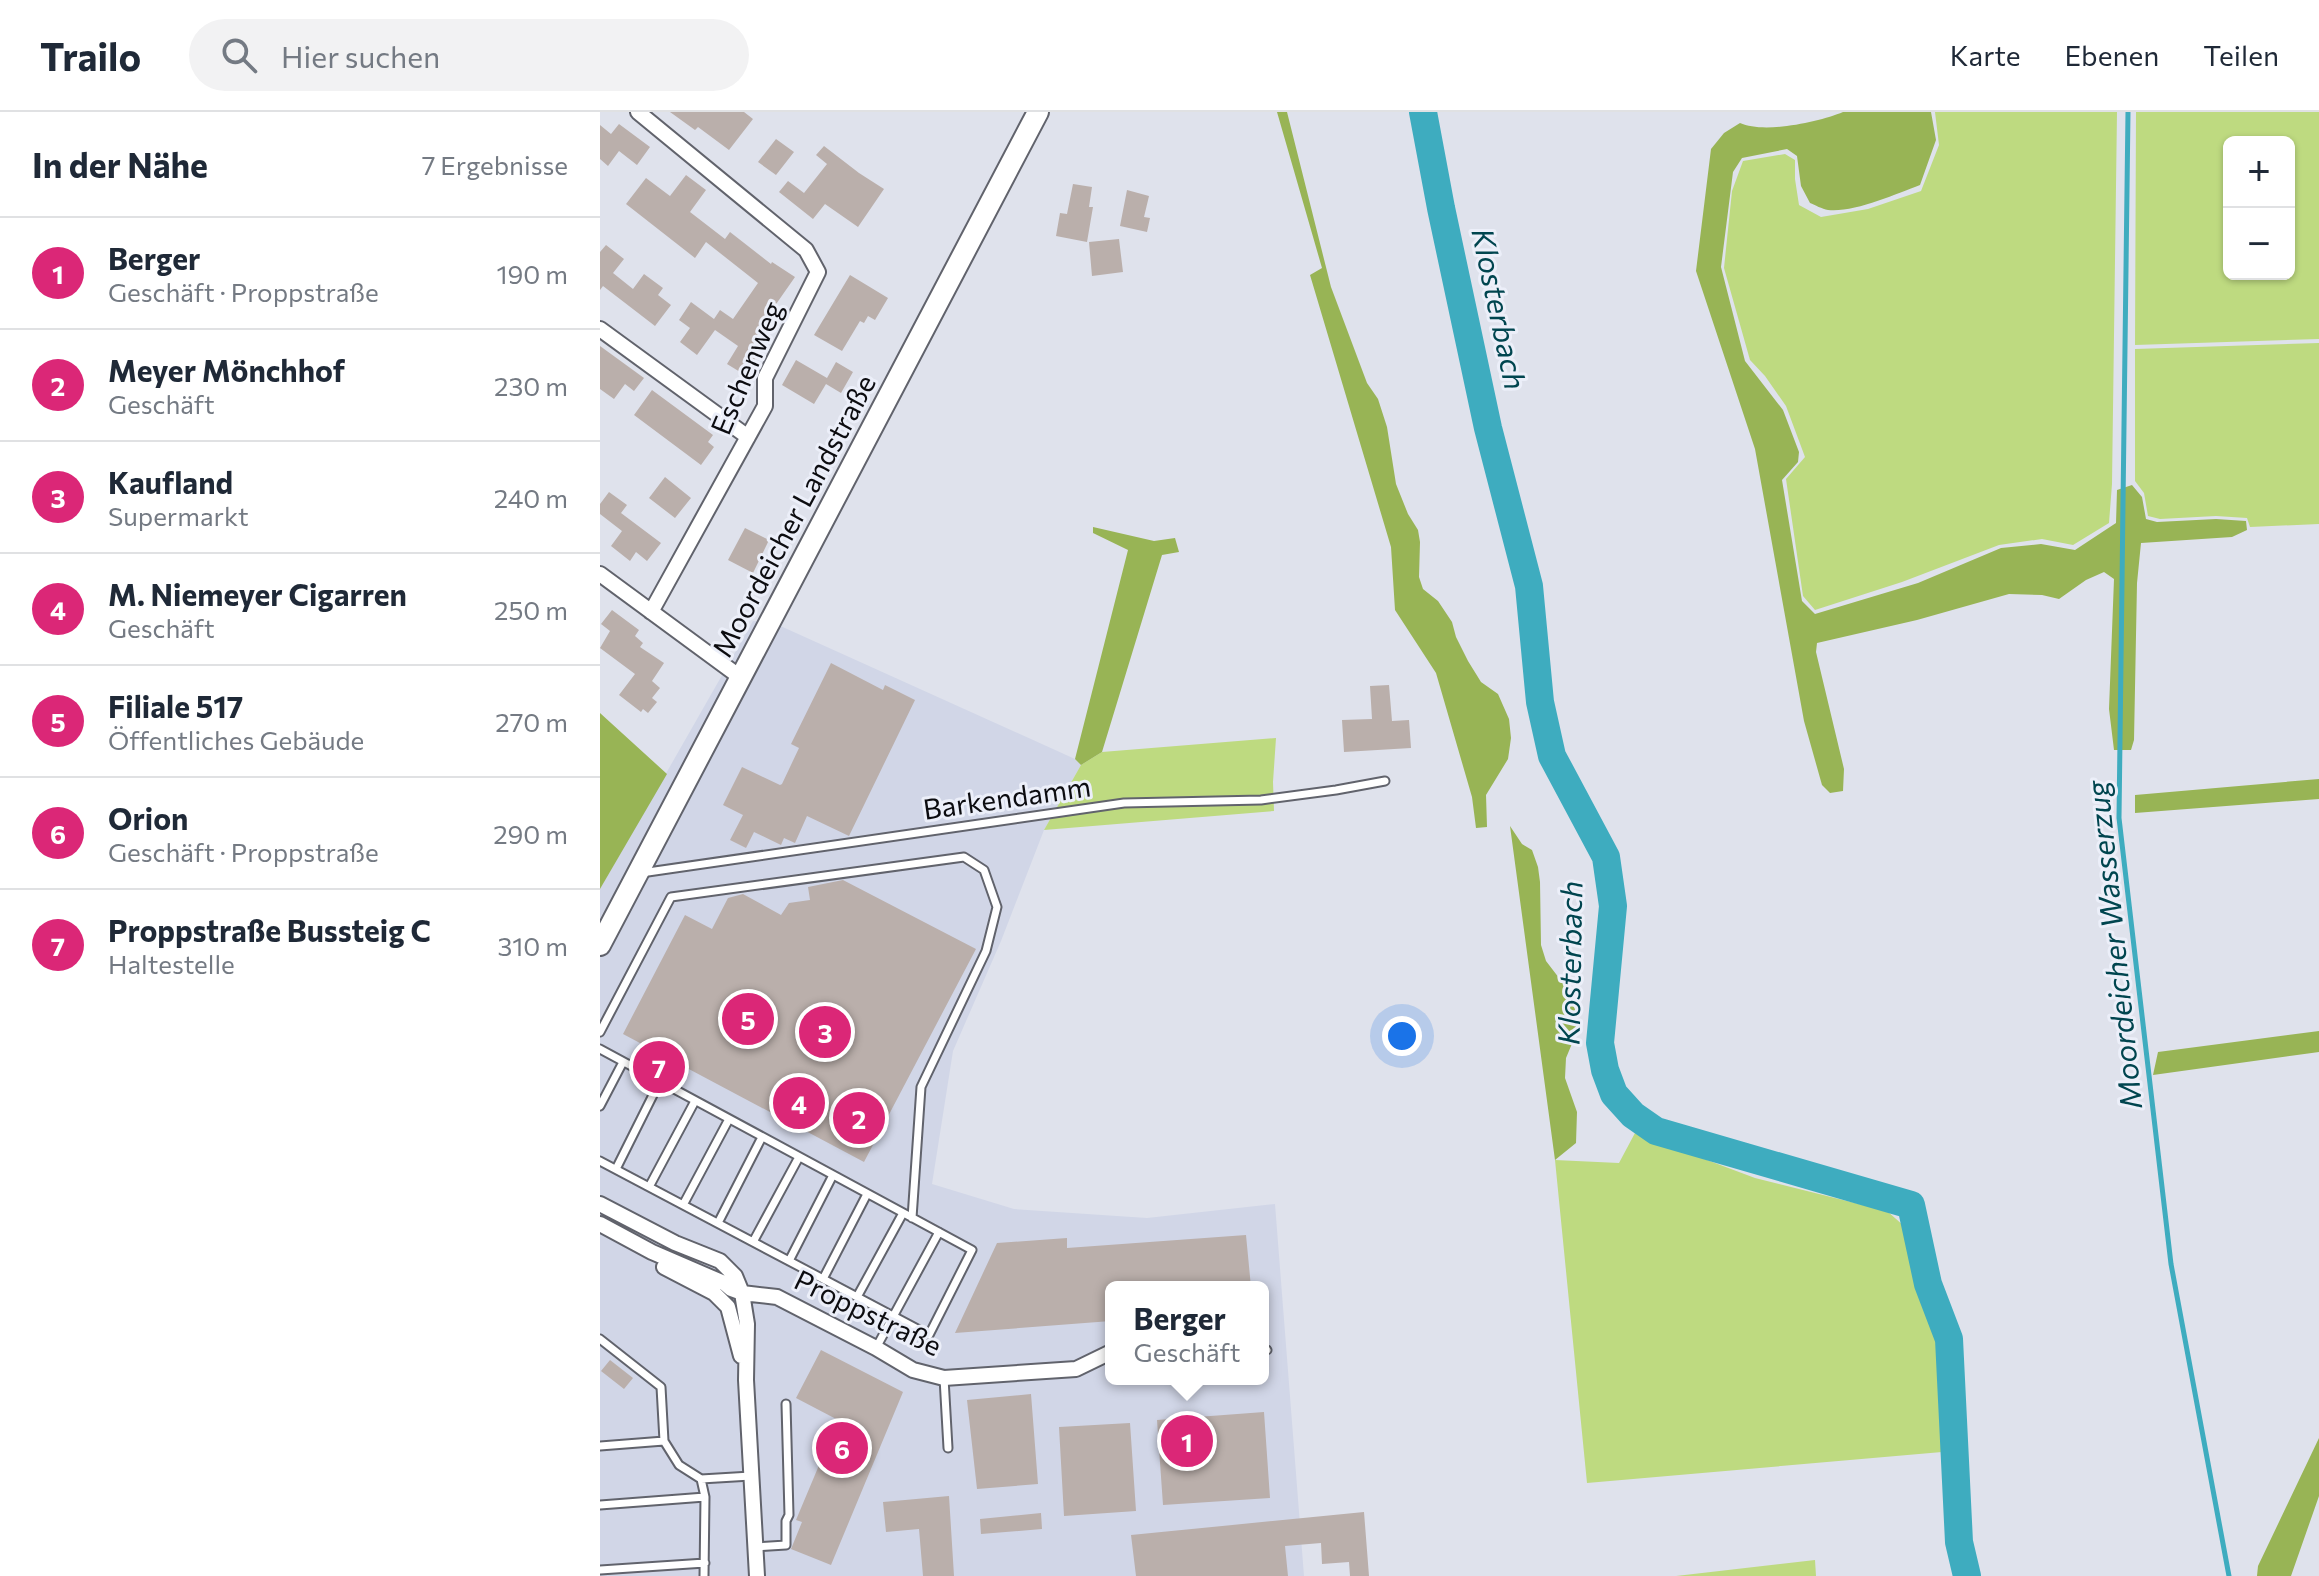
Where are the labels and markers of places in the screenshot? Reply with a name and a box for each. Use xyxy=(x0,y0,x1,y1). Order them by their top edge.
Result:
pin: 5 xyxy=(722,989,774,1049)
pin: 3 xyxy=(799,1002,851,1062)
pin: 7 xyxy=(633,1037,685,1097)
pin: 4 xyxy=(773,1073,825,1133)
pin: 2 xyxy=(833,1088,885,1148)
pin: 1 xyxy=(1161,1411,1213,1471)
pin: 6 xyxy=(816,1418,868,1478)

